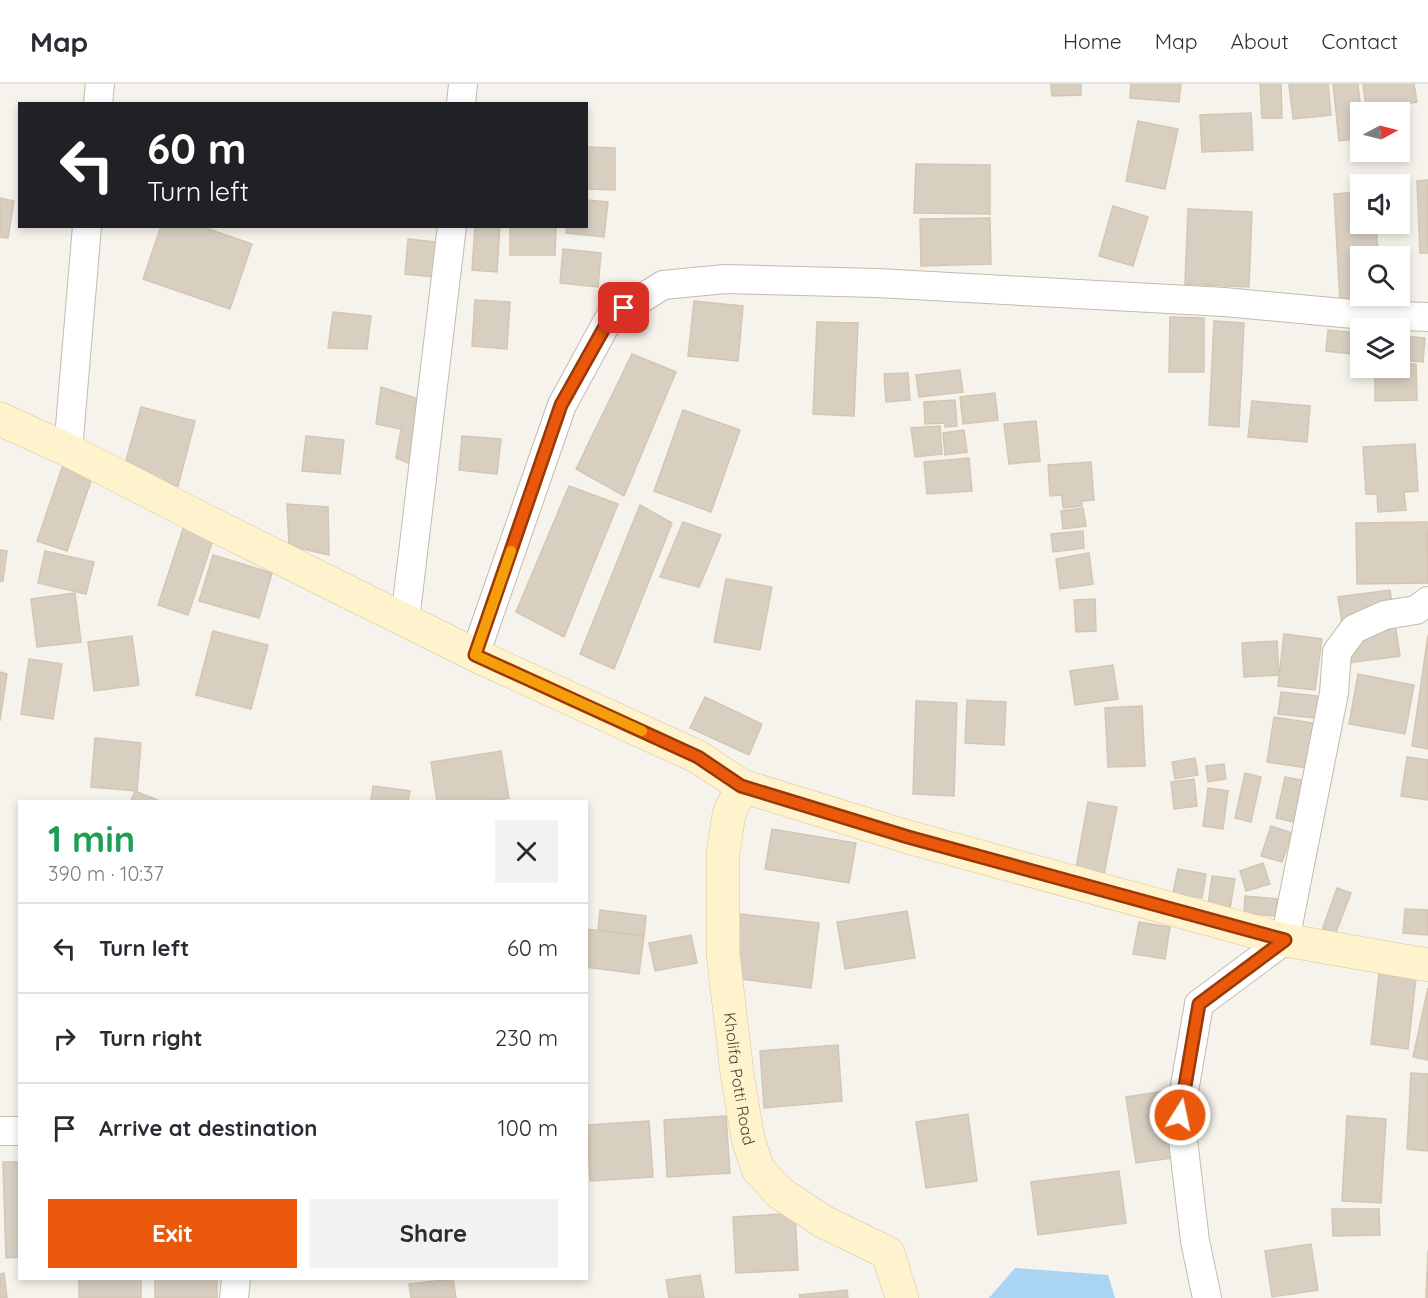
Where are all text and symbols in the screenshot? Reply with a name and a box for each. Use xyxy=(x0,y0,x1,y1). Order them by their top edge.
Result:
text: Map xyxy=(30,24,88,59)
text: Home xyxy=(1063,28,1122,54)
text: Map xyxy=(1155,28,1198,54)
text: About xyxy=(1231,28,1289,54)
text: Contact xyxy=(1322,28,1398,54)
north arrow xyxy=(1350,102,1410,162)
map controls xyxy=(1350,102,1410,378)
text: 60 m xyxy=(147,122,247,175)
icon: left xyxy=(48,126,126,204)
text: Turn left xyxy=(147,174,249,208)
button: sound xyxy=(1350,174,1410,234)
button: search xyxy=(1350,246,1410,306)
pin xyxy=(598,282,649,333)
icon: arrive xyxy=(607,291,640,324)
button: layers xyxy=(1350,318,1410,378)
text: 1 min xyxy=(48,816,135,861)
button: close xyxy=(495,820,558,883)
text: 390 m · 10:37 xyxy=(48,861,164,886)
icon: left xyxy=(48,932,81,965)
text: Turn left xyxy=(99,934,189,962)
text: 60 m xyxy=(507,934,558,962)
street label: Kholifa Potti Road xyxy=(720,1011,759,1148)
icon: right xyxy=(48,1022,81,1055)
text: Turn right xyxy=(99,1024,203,1052)
text: 230 m xyxy=(495,1024,558,1052)
position arrow xyxy=(1148,1083,1212,1147)
icon: arrive xyxy=(48,1112,81,1145)
text: Arrive at destination xyxy=(99,1114,317,1142)
text: 100 m xyxy=(498,1114,558,1142)
button: Exit xyxy=(48,1199,297,1268)
button: Share xyxy=(309,1199,558,1268)

